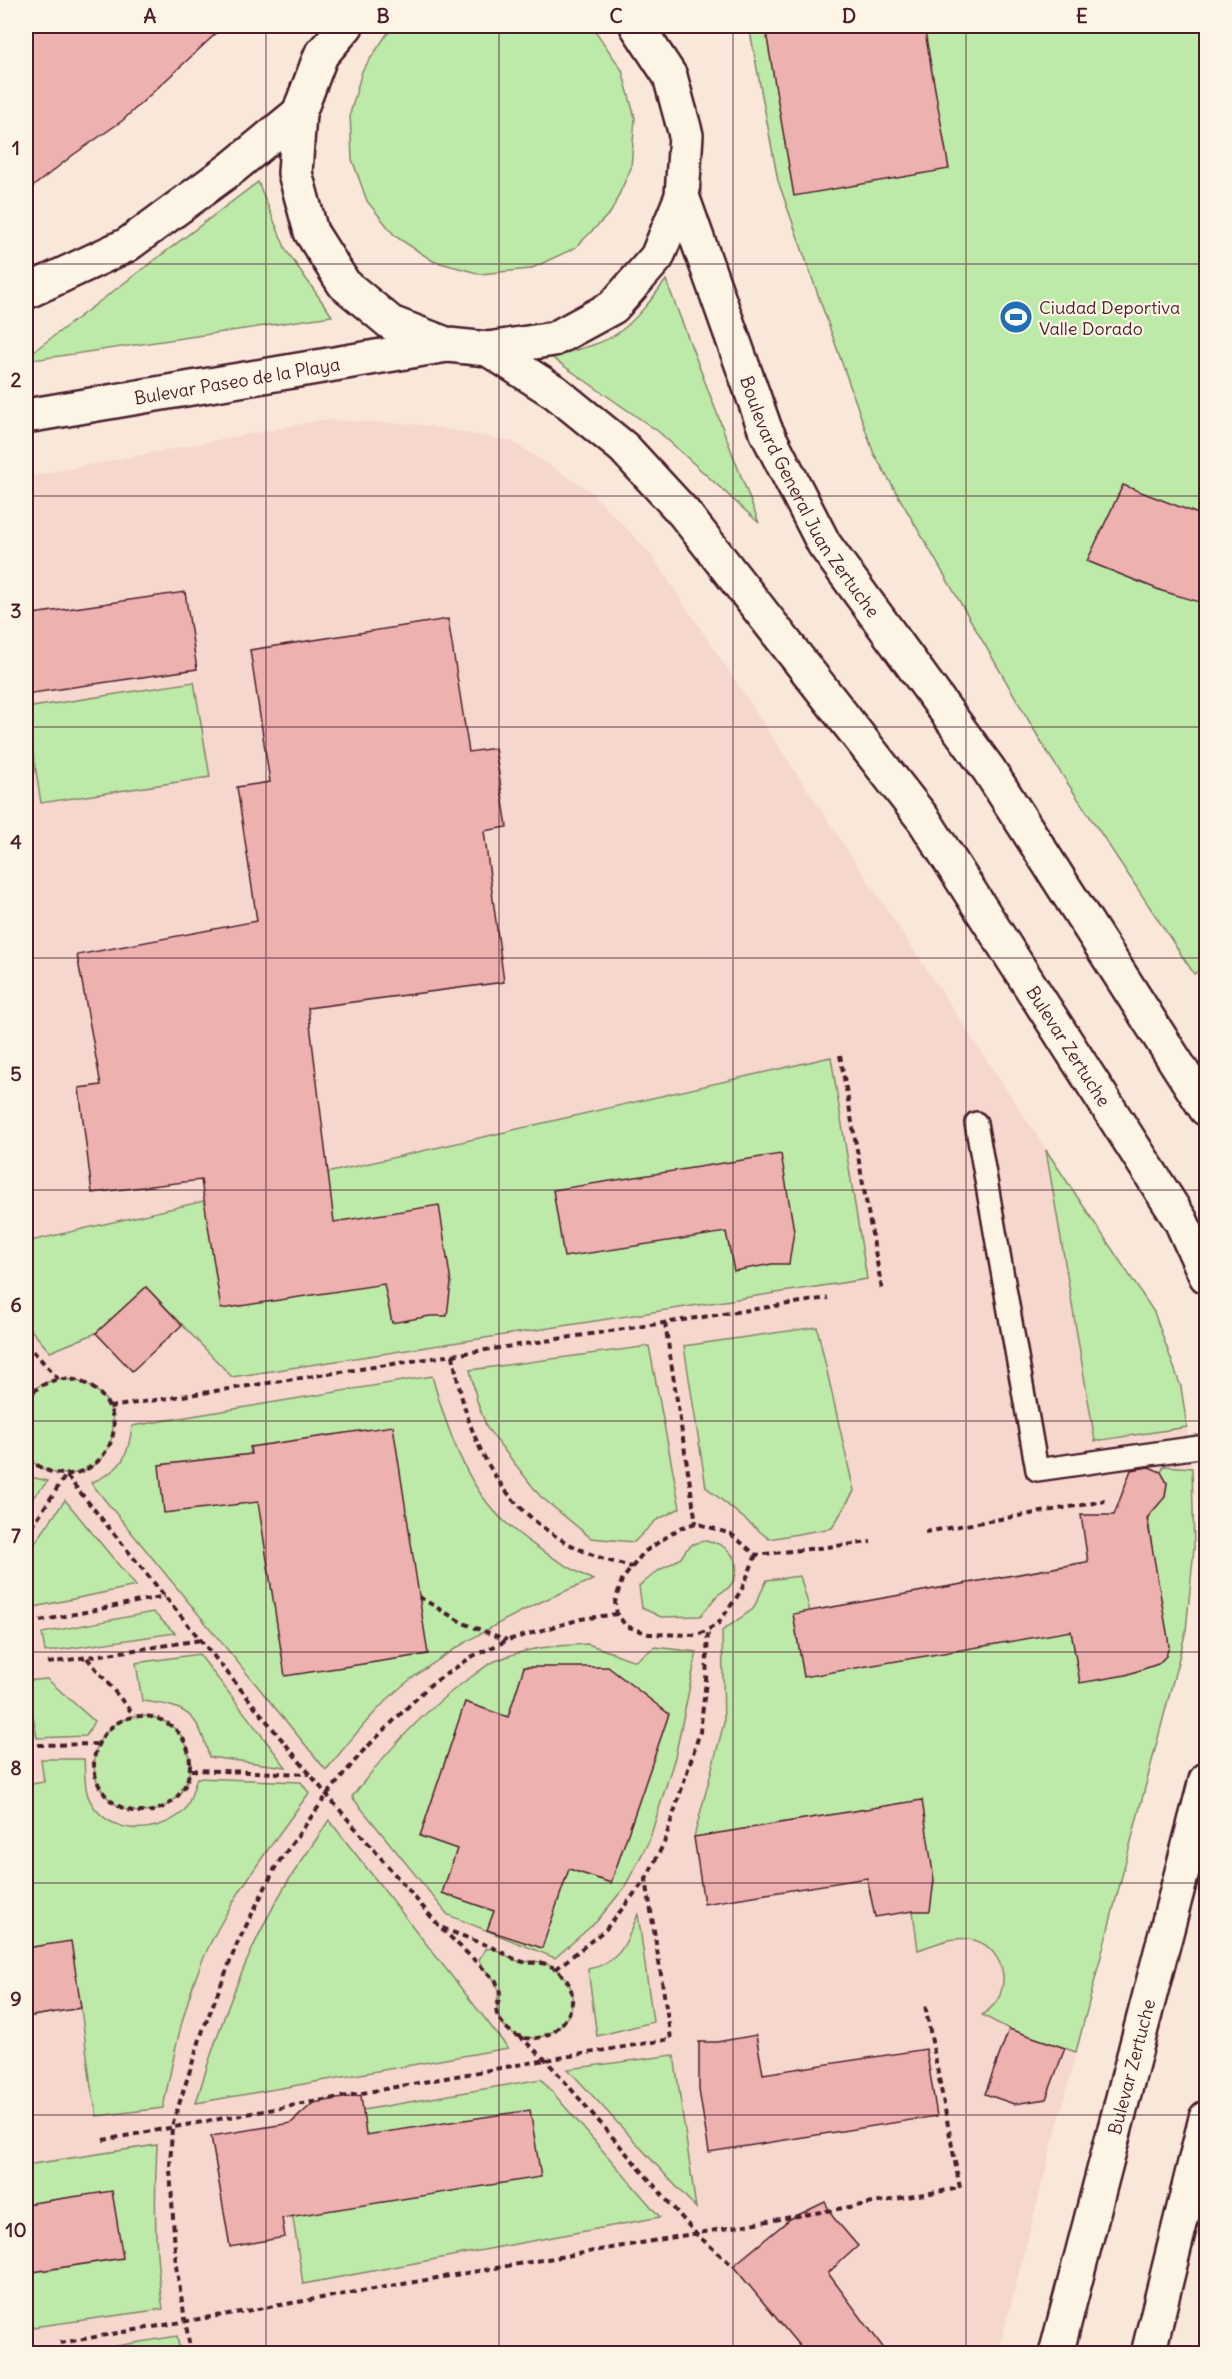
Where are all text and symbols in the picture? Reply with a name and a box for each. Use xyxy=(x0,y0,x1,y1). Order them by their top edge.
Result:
text: A xyxy=(144,3,157,28)
text: B xyxy=(376,3,390,28)
text: C xyxy=(609,3,623,28)
text: D xyxy=(842,3,856,28)
text: E xyxy=(1076,3,1088,28)
text: 1 xyxy=(12,135,20,160)
place label: Ciudad Deportiva Valle Dorado xyxy=(1039,296,1180,340)
sports icon: Ciudad Deportiva Valle Dorado xyxy=(998,299,1034,335)
street label: Bulevar Paseo de la Playa xyxy=(132,352,342,409)
text: 2 xyxy=(11,367,22,392)
street label: Boulevard General Juan Zertuche xyxy=(735,373,885,622)
text: 3 xyxy=(10,598,22,623)
text: 4 xyxy=(10,829,22,854)
street label: Bulevar Zertuche xyxy=(1022,981,1116,1111)
text: 5 xyxy=(10,1061,22,1086)
text: 6 xyxy=(10,1292,22,1317)
text: 7 xyxy=(11,1523,21,1548)
text: 8 xyxy=(10,1755,22,1780)
text: 9 xyxy=(10,1986,22,2011)
street label: Bulevar Zertuche xyxy=(1102,1996,1160,2137)
text: 10 xyxy=(5,2217,27,2242)

